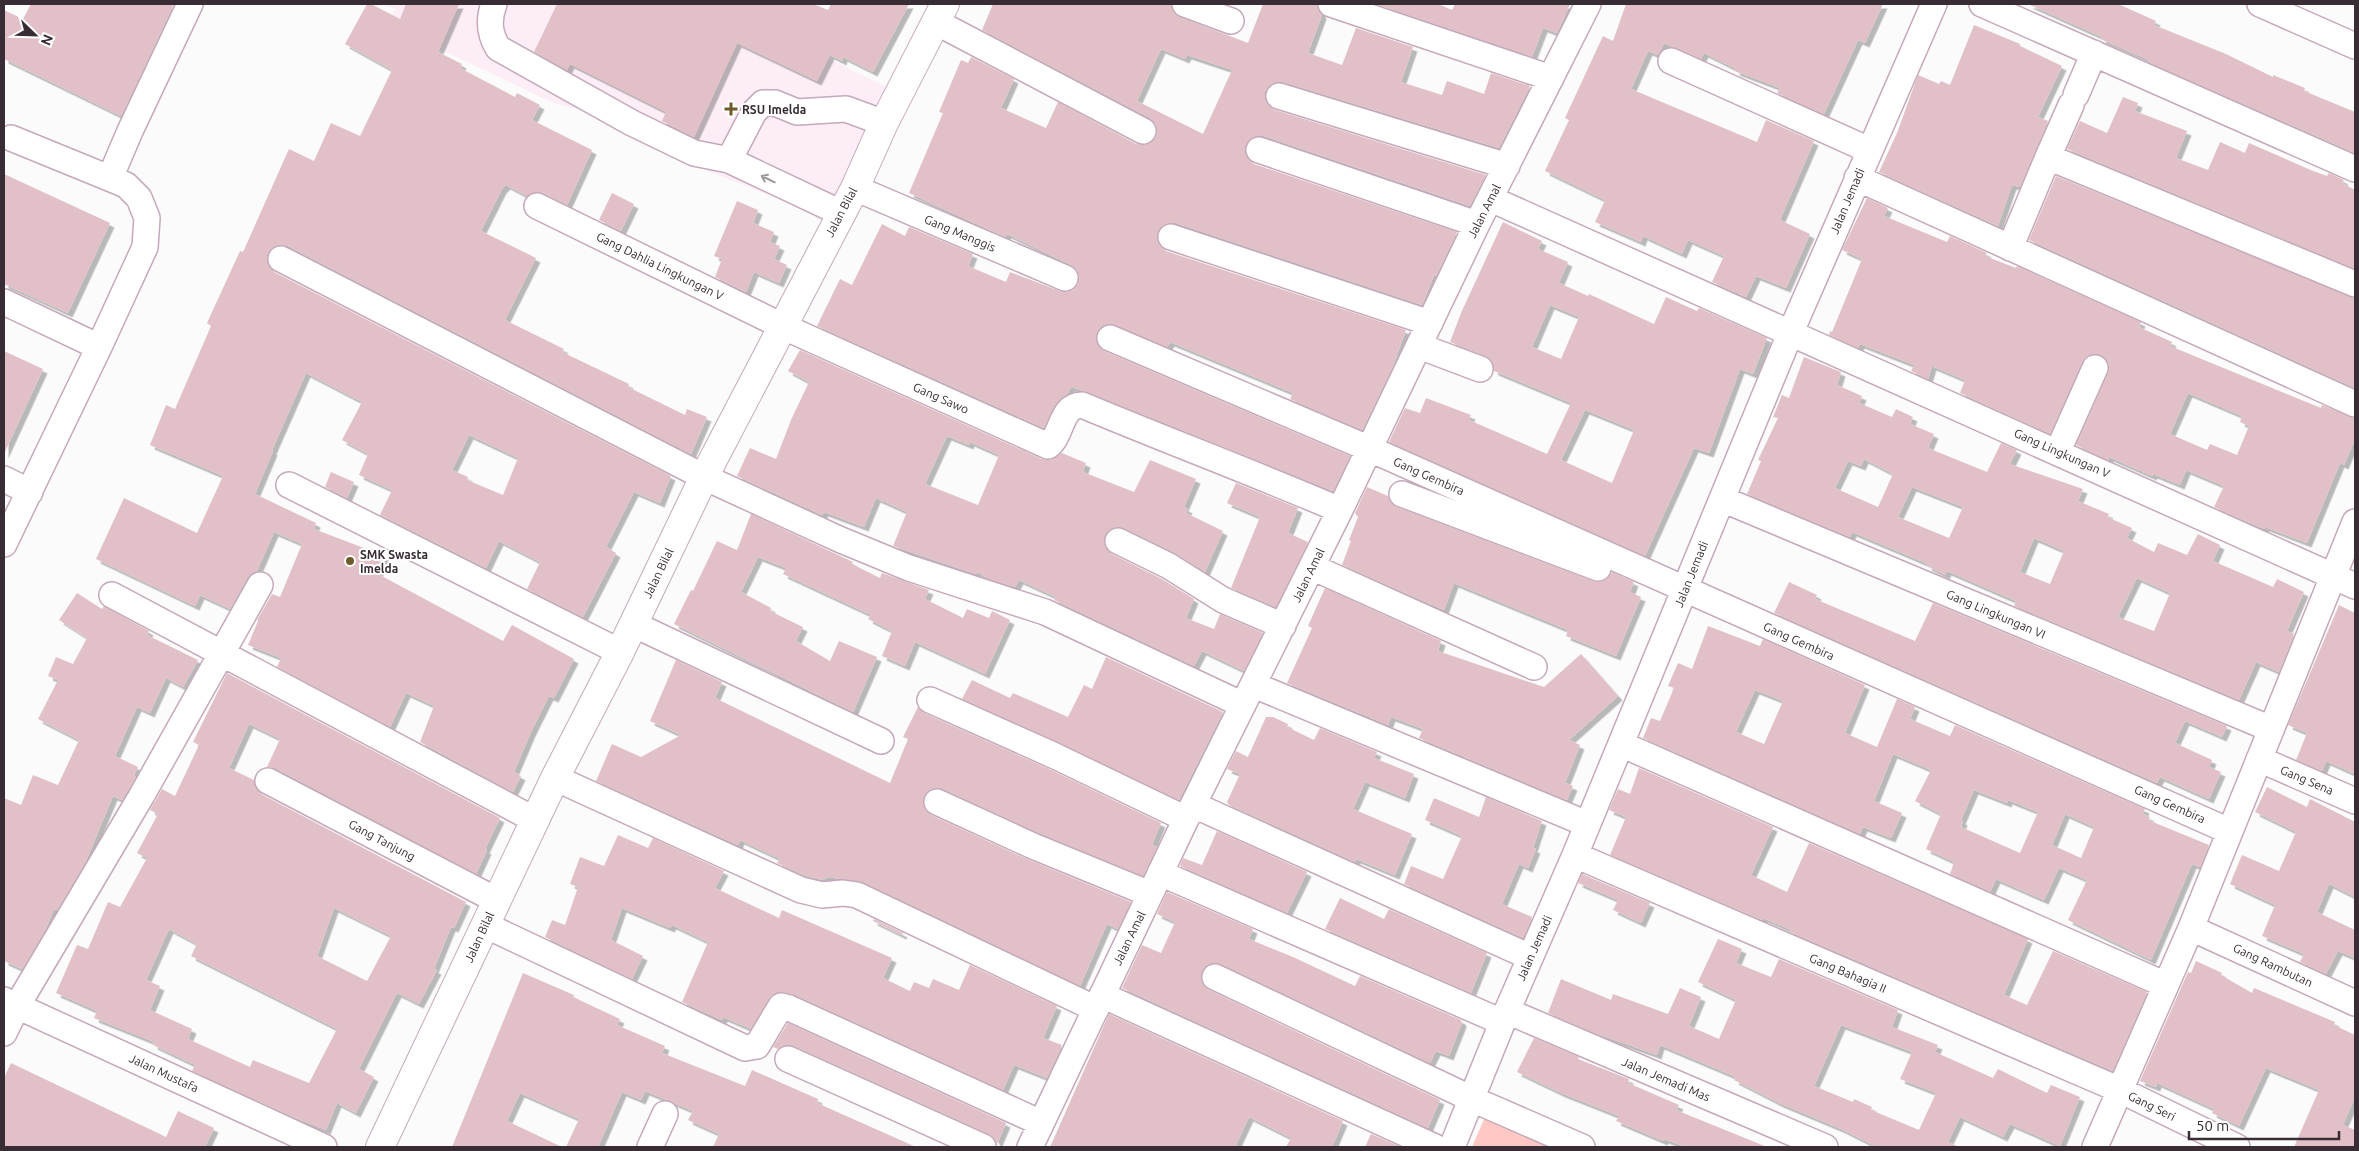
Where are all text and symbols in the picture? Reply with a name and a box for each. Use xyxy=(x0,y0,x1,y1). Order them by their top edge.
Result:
north arrow xyxy=(10,10,60,60)
text: N xyxy=(38,32,56,48)
marker: RSU Imelda xyxy=(724,102,738,116)
place label: RSU Imelda xyxy=(742,103,806,116)
street label: Jalan Jemadi xyxy=(1827,166,1867,236)
one-way arrow xyxy=(761,174,776,183)
street label: Jalan Amal xyxy=(1465,182,1503,240)
street label: Jalan Bilal xyxy=(823,185,859,239)
street label: Gang Manggis xyxy=(922,212,998,254)
street label: Gang Dahlia Lingkungan V xyxy=(594,229,726,303)
street label: Gang Sawo xyxy=(911,380,971,416)
street label: Gang Lingkungan V xyxy=(2012,426,2112,480)
street label: Gang Gembira xyxy=(1392,455,1466,497)
street label: Jalan Jemadi xyxy=(1672,539,1710,609)
street label: Jalan Bilal xyxy=(640,546,676,600)
street label: Jalan Amal xyxy=(1289,546,1327,604)
place label: SMK Swasta Imelda xyxy=(360,548,428,575)
marker: SMK Swasta Imelda xyxy=(344,555,356,567)
street label: Gang Lingkungan VI xyxy=(1944,587,2048,641)
street label: Gang Gembira xyxy=(1762,620,1836,662)
street label: Gang Sena xyxy=(2278,763,2336,797)
street label: Gang Gembira xyxy=(2133,783,2207,825)
street label: Gang Tanjung xyxy=(347,817,417,863)
street label: Jalan Amal xyxy=(1110,909,1148,967)
street label: Jalan Bilal xyxy=(462,910,496,964)
street label: Jalan Jemadi xyxy=(1514,913,1554,983)
street label: Gang Rambutan xyxy=(2231,941,2315,989)
street label: Gang Bahagia II xyxy=(1808,951,1888,995)
street label: Jalan Mustafa xyxy=(127,1051,201,1095)
street label: Jalan Jemadi Mas xyxy=(1620,1055,1712,1103)
street label: Gang Seri xyxy=(2126,1089,2178,1123)
scale bar xyxy=(2189,1108,2339,1140)
text: 50 m xyxy=(2196,1117,2229,1134)

